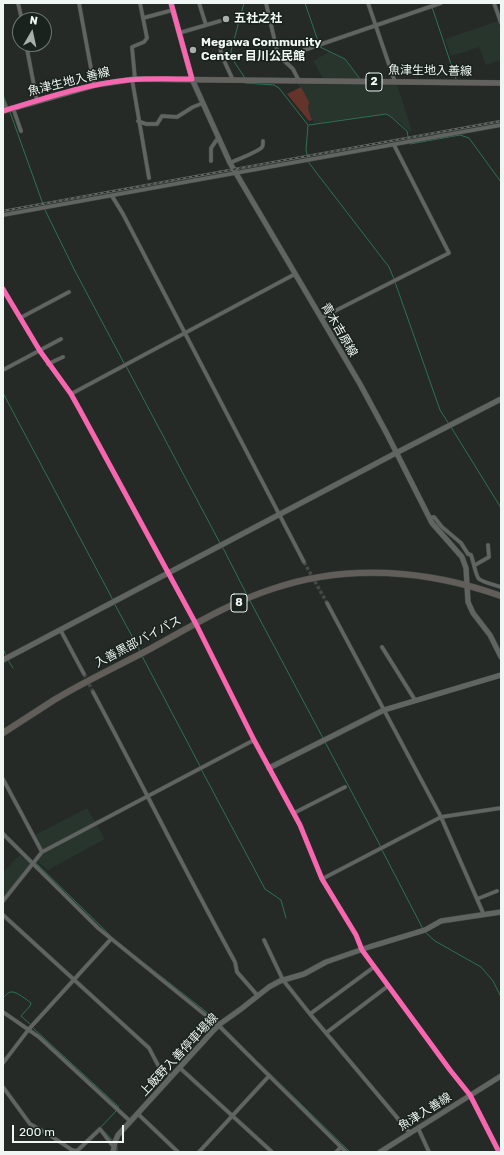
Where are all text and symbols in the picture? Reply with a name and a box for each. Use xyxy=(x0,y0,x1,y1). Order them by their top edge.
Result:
north arrow xyxy=(12,12,52,52)
place label: 五社之社 xyxy=(234,12,282,26)
text: N xyxy=(29,14,39,28)
marker: 五社之社 xyxy=(221,14,231,24)
place label: Megawa Community Center 目川公民館 xyxy=(201,36,321,64)
marker: Megawa Community Center 目川公民館 xyxy=(188,45,198,55)
street label: 魚津生地入善線 xyxy=(388,63,472,79)
street label: 魚津生地入善線 xyxy=(27,65,111,99)
road number: 2 xyxy=(366,73,382,91)
street label: 青木吉原線 xyxy=(318,300,360,360)
road number: 8 xyxy=(231,594,247,612)
street label: 入善黒部バイパス xyxy=(92,613,184,671)
street label: 上飯野入善停車場線 xyxy=(137,1011,221,1099)
street label: 魚津入善線 xyxy=(396,1090,454,1134)
scale bar xyxy=(14,1117,126,1143)
text: 200 m xyxy=(19,1125,55,1139)

